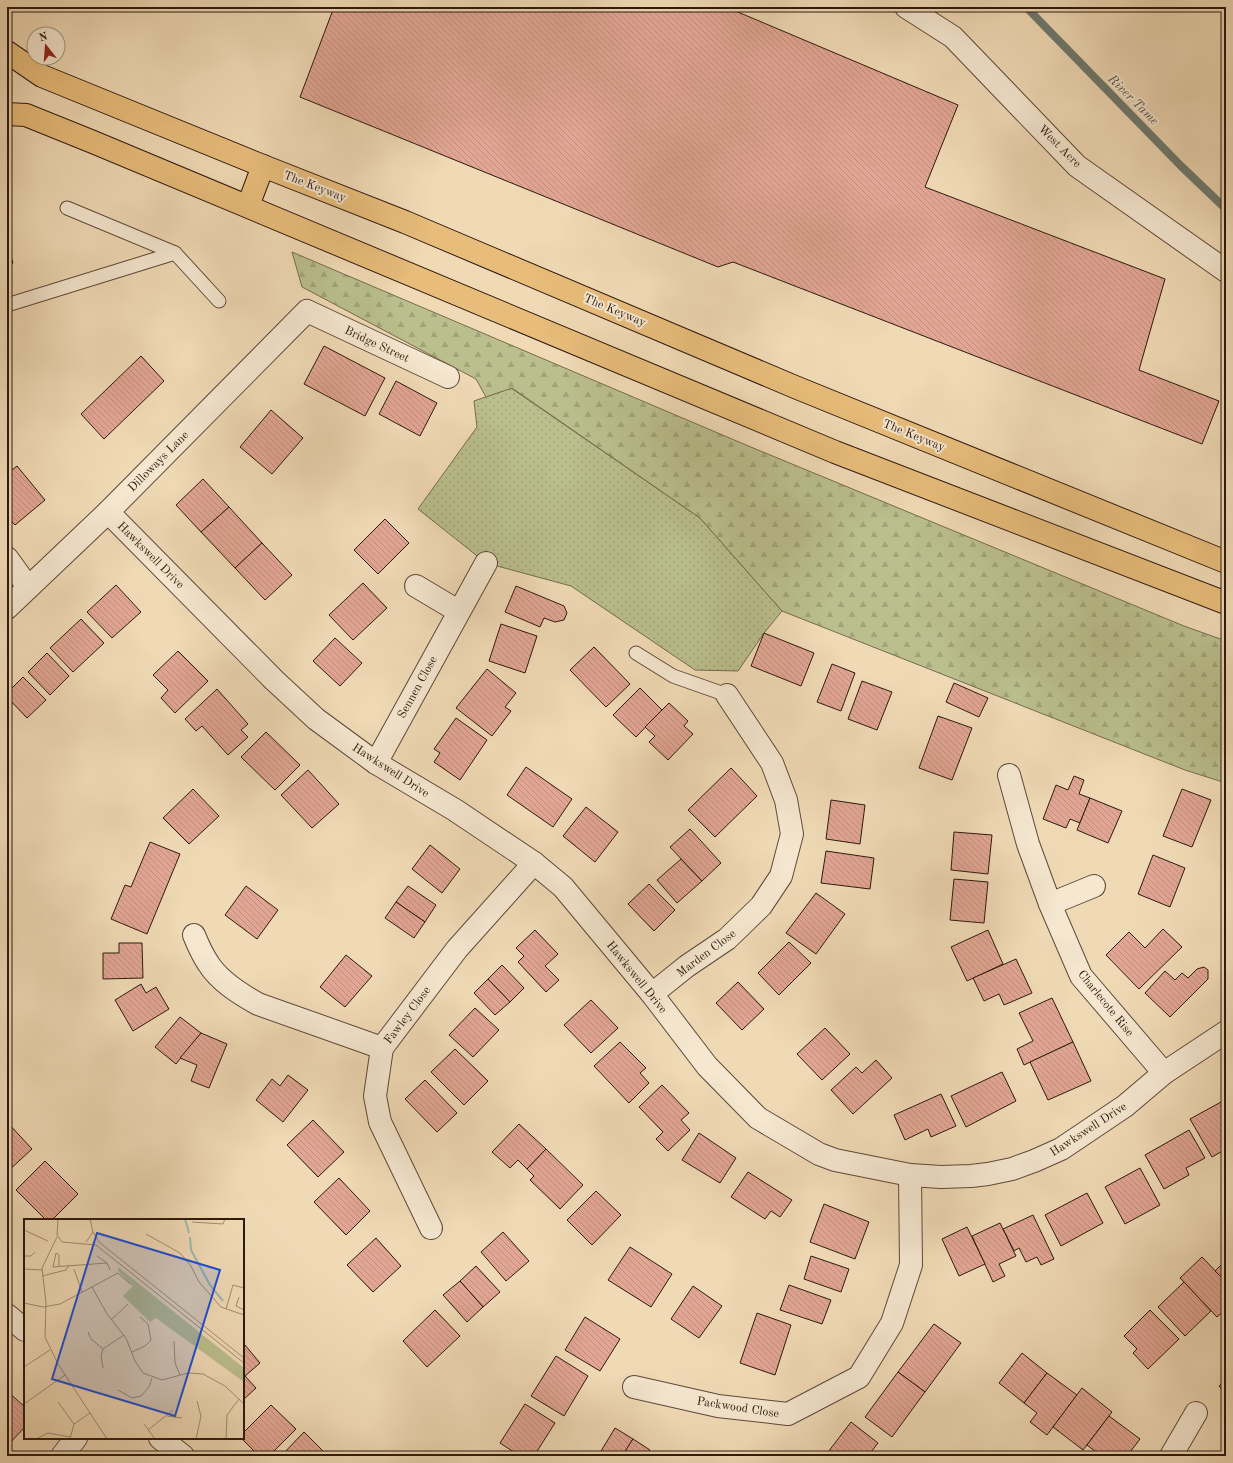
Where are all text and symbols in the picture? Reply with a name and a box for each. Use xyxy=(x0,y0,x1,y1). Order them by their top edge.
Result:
north arrow xyxy=(26,26,66,66)
text: N xyxy=(38,31,50,44)
water label: River Tame xyxy=(1105,72,1161,128)
street label: West Acre xyxy=(1036,123,1083,171)
street label: The Keyway xyxy=(282,170,348,205)
street label: The Keyway xyxy=(582,293,648,330)
street label: Bridge Street xyxy=(342,325,411,365)
street label: The Keyway xyxy=(881,418,947,454)
street label: Dilloways Lane xyxy=(126,429,192,494)
street label: Hawkswell Drive xyxy=(115,520,186,592)
street label: Sennen Close xyxy=(396,654,440,721)
street label: Hawkswell Drive xyxy=(350,742,431,800)
street label: Marden Close xyxy=(675,928,739,980)
street label: Hawkswell Drive xyxy=(604,939,669,1016)
street label: Charlecote Rise xyxy=(1075,968,1136,1039)
street label: Fawley Close xyxy=(382,984,434,1047)
street label: Hawkswell Drive xyxy=(1048,1100,1129,1159)
inset map xyxy=(24,1219,244,1439)
street label: Packwood Close xyxy=(696,1396,780,1421)

